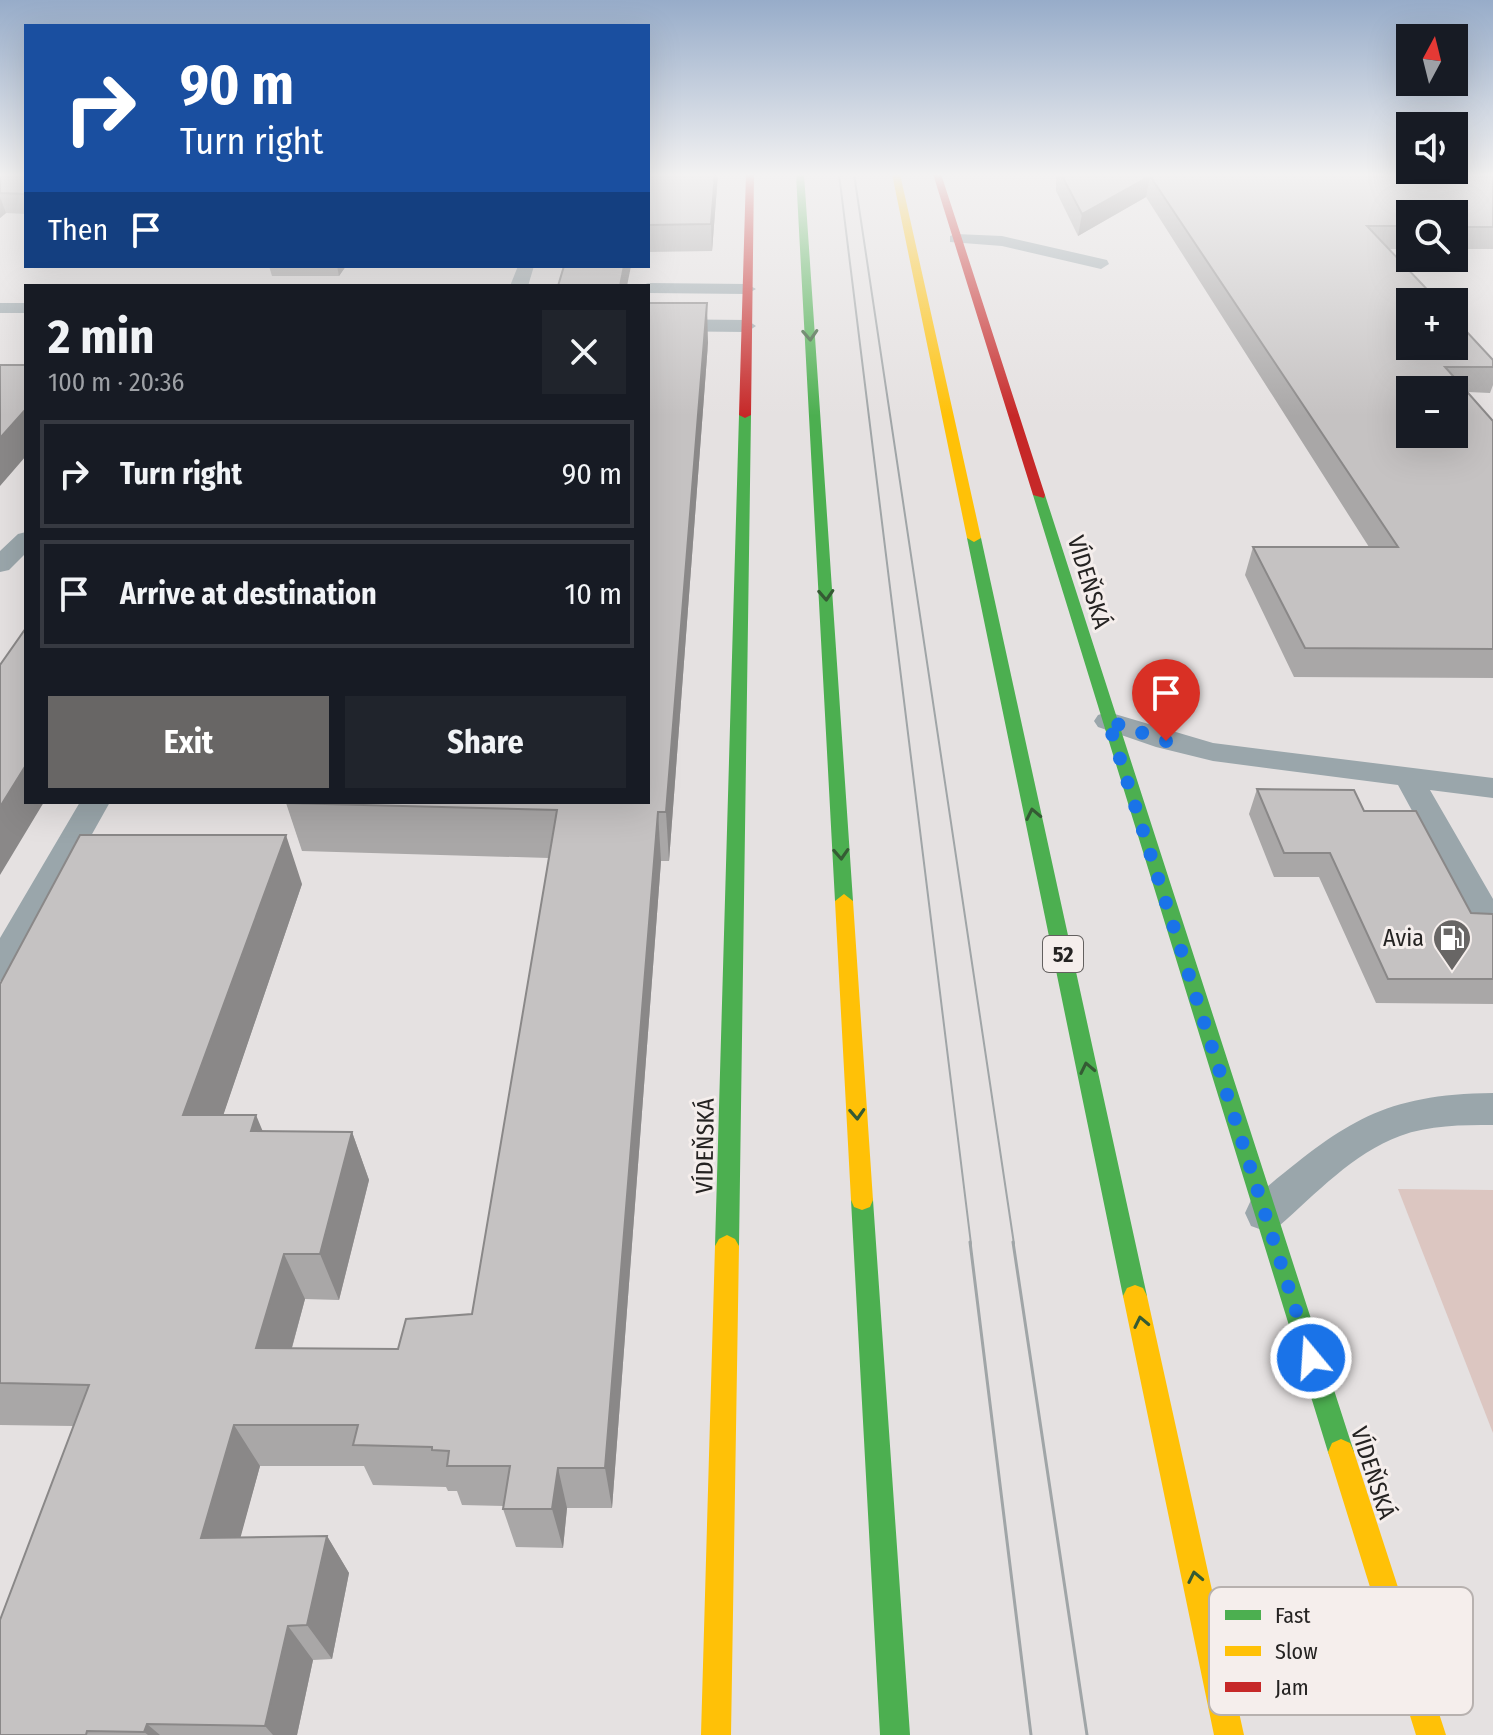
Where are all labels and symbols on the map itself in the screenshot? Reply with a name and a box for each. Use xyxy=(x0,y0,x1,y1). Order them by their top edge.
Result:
north arrow xyxy=(1396,24,1468,96)
one-way arrow xyxy=(801,329,818,342)
street label: VÍDEŇSKÁ xyxy=(1062,532,1117,632)
one-way arrow xyxy=(817,589,834,602)
pin xyxy=(1132,659,1200,741)
one-way arrow xyxy=(1025,807,1042,821)
one-way arrow xyxy=(833,848,850,861)
fuel station icon: Avia xyxy=(1431,917,1473,972)
place label: Avia xyxy=(1383,924,1424,952)
road number: 52 xyxy=(1043,936,1083,972)
one-way arrow xyxy=(1079,1062,1096,1075)
street label: VÍDEŇSKÁ xyxy=(689,1098,720,1194)
one-way arrow xyxy=(848,1108,865,1121)
one-way arrow xyxy=(1133,1316,1150,1330)
position arrow xyxy=(1269,1316,1353,1400)
street label: VÍDEŇSKÁ xyxy=(1345,1423,1402,1523)
one-way arrow xyxy=(1187,1570,1204,1584)
legend xyxy=(1209,1587,1473,1715)
text: Fast xyxy=(1275,1602,1311,1629)
text: Slow xyxy=(1275,1638,1318,1665)
text: Jam xyxy=(1275,1674,1309,1701)

